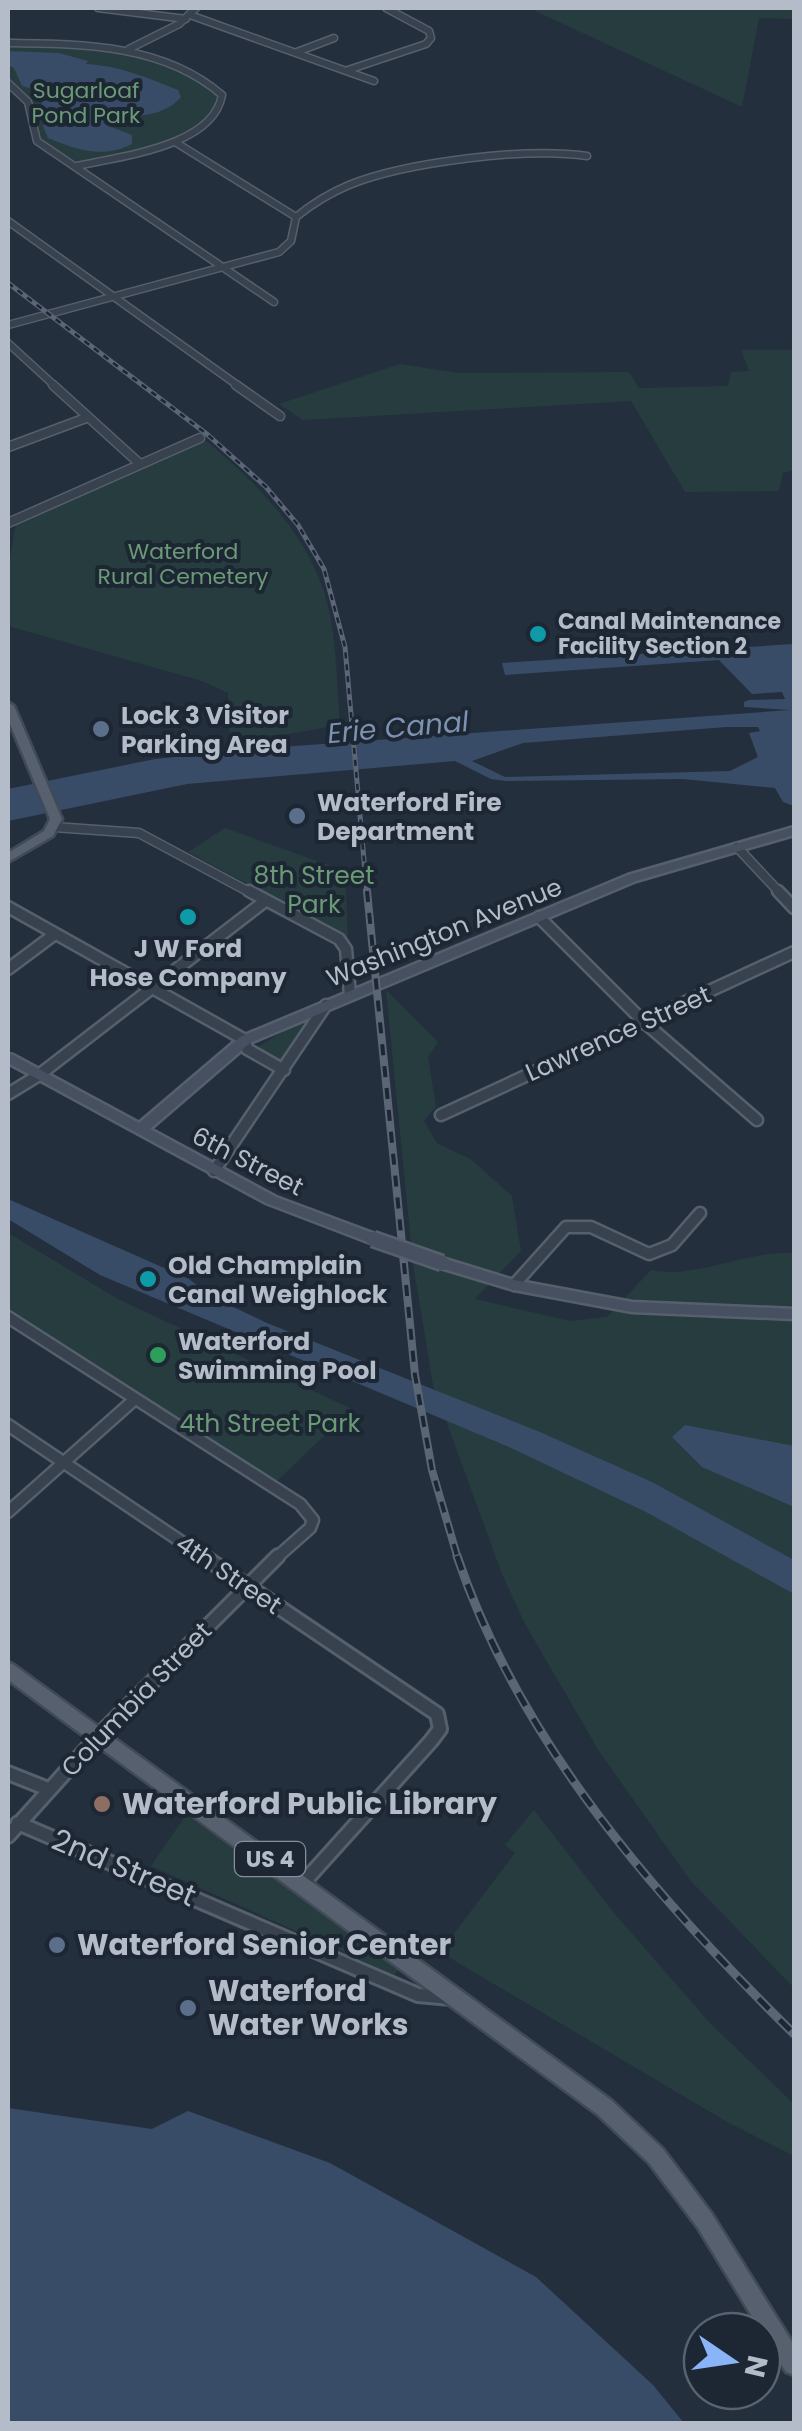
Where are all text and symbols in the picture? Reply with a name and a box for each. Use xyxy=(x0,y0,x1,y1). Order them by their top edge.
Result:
park label: Sugarloaf Pond Park xyxy=(32,75,141,131)
park label: Waterford Rural Cemetery xyxy=(98,536,269,592)
place label: Canal Maintenance Facility Section 2 xyxy=(558,606,781,662)
marker: Canal Maintenance Facility Section 2 xyxy=(527,623,549,645)
place label: Lock 3 Visitor Parking Area xyxy=(121,698,289,762)
water label: Erie Canal xyxy=(326,702,470,753)
marker: Lock 3 Visitor Parking Area xyxy=(90,718,112,740)
place label: Waterford Fire Department xyxy=(317,785,502,849)
marker: Waterford Fire Department xyxy=(286,805,308,827)
park label: 8th Street Park xyxy=(254,858,374,922)
street label: Washington Avenue xyxy=(321,869,567,996)
marker: J W Ford Hose Company xyxy=(177,906,199,928)
place label: J W Ford Hose Company xyxy=(90,931,287,995)
street label: Lawrence Street xyxy=(520,977,716,1090)
street label: 6th Street xyxy=(186,1118,310,1204)
place label: Old Champlain Canal Weighlock xyxy=(168,1248,388,1312)
marker: Old Champlain Canal Weighlock xyxy=(137,1268,159,1290)
place label: Waterford Swimming Pool xyxy=(178,1324,377,1388)
marker: Waterford Swimming Pool xyxy=(147,1344,169,1366)
park label: 4th Street Park xyxy=(180,1406,361,1441)
street label: 4th Street xyxy=(169,1526,289,1623)
street label: Columbia Street xyxy=(53,1614,219,1785)
place label: Waterford Public Library xyxy=(122,1782,497,1825)
marker: Waterford Public Library xyxy=(91,1793,113,1815)
street label: 2nd Street xyxy=(46,1818,203,1917)
road number: US 4 xyxy=(235,1842,305,1876)
place label: Waterford Senior Center xyxy=(77,1923,451,1966)
marker: Waterford Senior Center xyxy=(46,1934,68,1956)
place label: Waterford Water Works xyxy=(208,1969,409,2046)
marker: Waterford Water Works xyxy=(177,1997,199,2019)
north arrow xyxy=(682,2311,782,2411)
text: N xyxy=(735,2352,777,2381)

